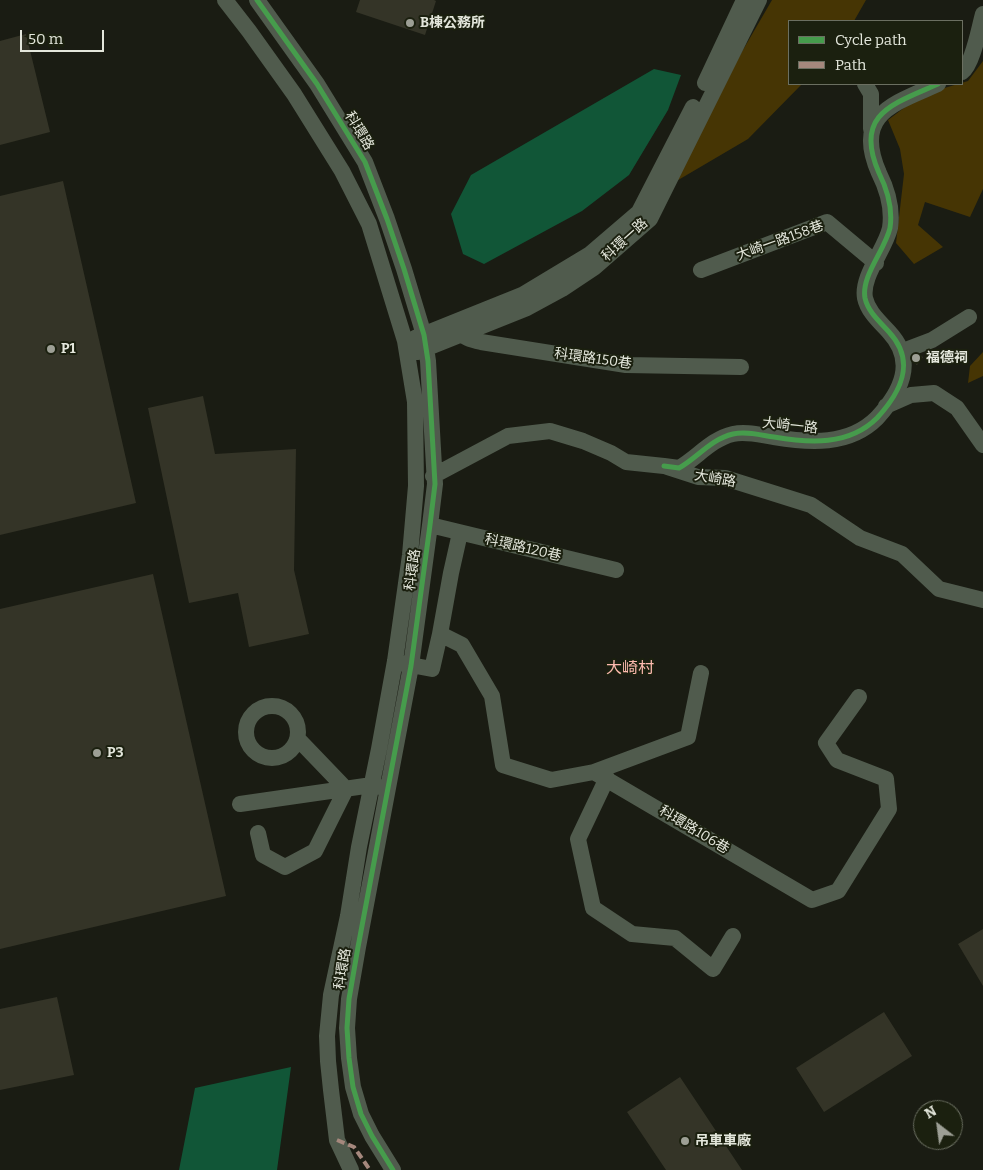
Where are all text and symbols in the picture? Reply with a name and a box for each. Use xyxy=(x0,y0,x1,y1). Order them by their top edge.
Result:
place label: B棟公務所 xyxy=(420,15,485,31)
marker: B棟公務所 xyxy=(404,17,416,29)
scale bar xyxy=(22,20,106,52)
legend xyxy=(788,20,963,85)
text: 50 m xyxy=(28,30,63,48)
text: Cycle path xyxy=(835,31,907,49)
text: Path xyxy=(835,56,866,74)
street label: 科環路 xyxy=(341,109,377,153)
street label: 科環一路 xyxy=(599,215,651,265)
street label: 大崎一路158巷 xyxy=(734,217,826,265)
place label: P1 xyxy=(61,341,76,357)
marker: P1 xyxy=(45,343,57,355)
street label: 科環路150巷 xyxy=(553,345,633,373)
place label: 福德祠 xyxy=(926,350,968,366)
marker: 福德祠 xyxy=(910,352,922,364)
street label: 大崎一路 xyxy=(761,415,819,437)
street label: 大崎路 xyxy=(693,467,737,491)
street label: 科環路120巷 xyxy=(483,531,563,565)
street label: 科環路 xyxy=(402,548,424,592)
district label: 大崎村 xyxy=(606,659,654,679)
place label: P3 xyxy=(107,745,124,761)
marker: P3 xyxy=(91,747,103,759)
street label: 科環路106巷 xyxy=(656,802,732,858)
street label: 科環路 xyxy=(331,947,355,991)
north arrow xyxy=(913,1100,963,1150)
text: N xyxy=(922,1102,940,1123)
place label: 吊車車廠 xyxy=(695,1133,751,1149)
marker: 吊車車廠 xyxy=(679,1135,691,1147)

